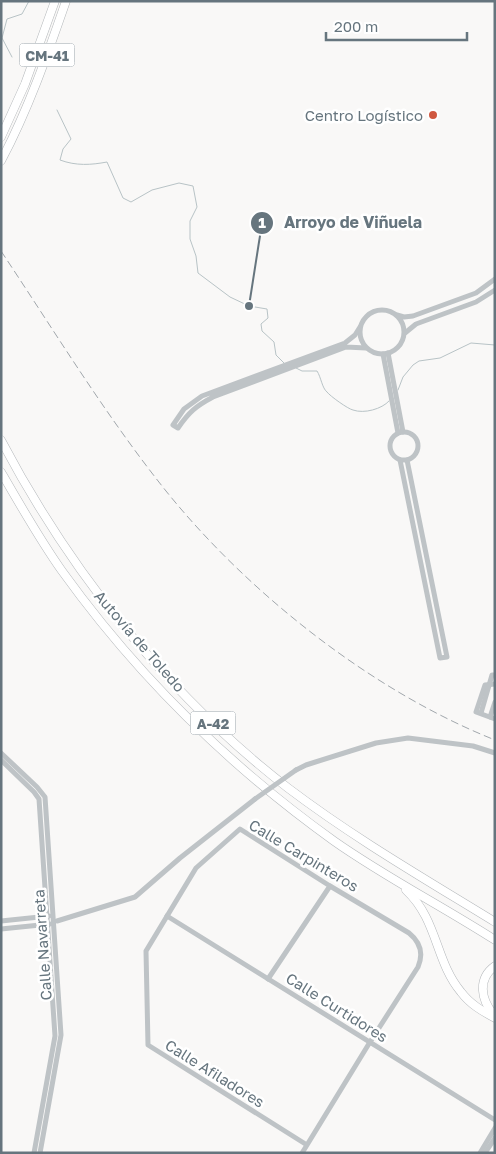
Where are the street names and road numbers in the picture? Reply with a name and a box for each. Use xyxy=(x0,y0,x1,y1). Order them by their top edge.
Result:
road number: CM-41 xyxy=(20,44,74,66)
street label: Autovía de Toledo xyxy=(91,587,189,695)
road number: A-42 xyxy=(190,711,236,734)
street label: Calle Carpinteros xyxy=(246,815,362,895)
street label: Calle Navarreta xyxy=(29,889,55,1001)
street label: Calle Curtidores xyxy=(283,968,391,1046)
street label: Calle Afiladores xyxy=(162,1035,268,1111)

